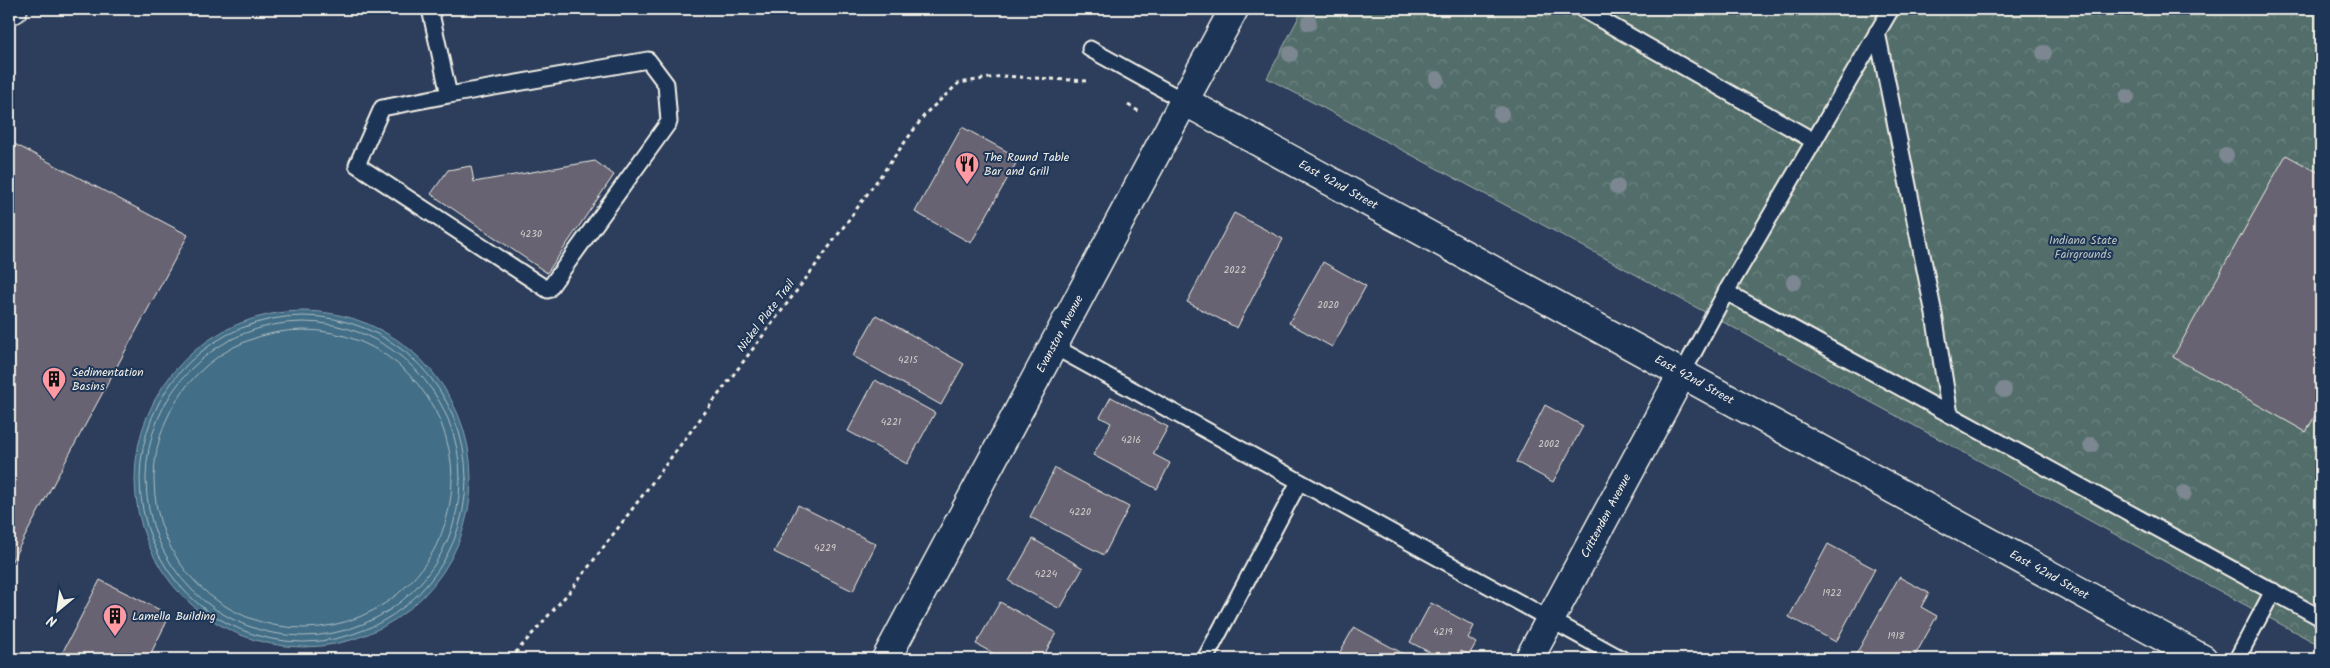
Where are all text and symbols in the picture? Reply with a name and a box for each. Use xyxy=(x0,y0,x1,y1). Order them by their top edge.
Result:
place label: The Round Table Bar and Grill xyxy=(984,148,1070,181)
restaurant icon: The Round Table Bar and Grill xyxy=(954,151,980,185)
street label: East 42nd Street xyxy=(1295,155,1382,215)
house number: 4230 xyxy=(520,226,542,242)
park label: Indiana State Fairgrounds xyxy=(2049,231,2118,264)
house number: 2022 xyxy=(1224,262,1246,278)
street label: Nickel Plate Trail xyxy=(732,276,800,356)
street label: Evanston Avenue xyxy=(1031,291,1089,376)
house number: 2020 xyxy=(1317,297,1339,313)
street label: East 42nd Street xyxy=(1651,350,1738,410)
house number: 4215 xyxy=(898,352,919,368)
place label: Sedimentation Basins xyxy=(72,363,144,396)
building icon: Sedimentation Basins xyxy=(41,366,67,400)
house number: 4221 xyxy=(881,414,901,430)
house number: 4216 xyxy=(1121,432,1141,448)
house number: 2002 xyxy=(1538,436,1560,452)
street label: Crittenden Avenue xyxy=(1576,470,1637,562)
house number: 4220 xyxy=(1069,504,1091,520)
house number: 4229 xyxy=(814,540,836,556)
street label: East 42nd Street xyxy=(2006,545,2093,605)
house number: 4224 xyxy=(1035,566,1058,582)
house number: 1922 xyxy=(1822,585,1842,601)
north arrow xyxy=(32,586,82,636)
building icon: Lamella Building xyxy=(102,603,128,637)
place label: Lamella Building xyxy=(132,607,216,626)
text: N xyxy=(43,609,61,632)
house number: 4219 xyxy=(1433,624,1453,640)
house number: 1918 xyxy=(1887,628,1906,644)

